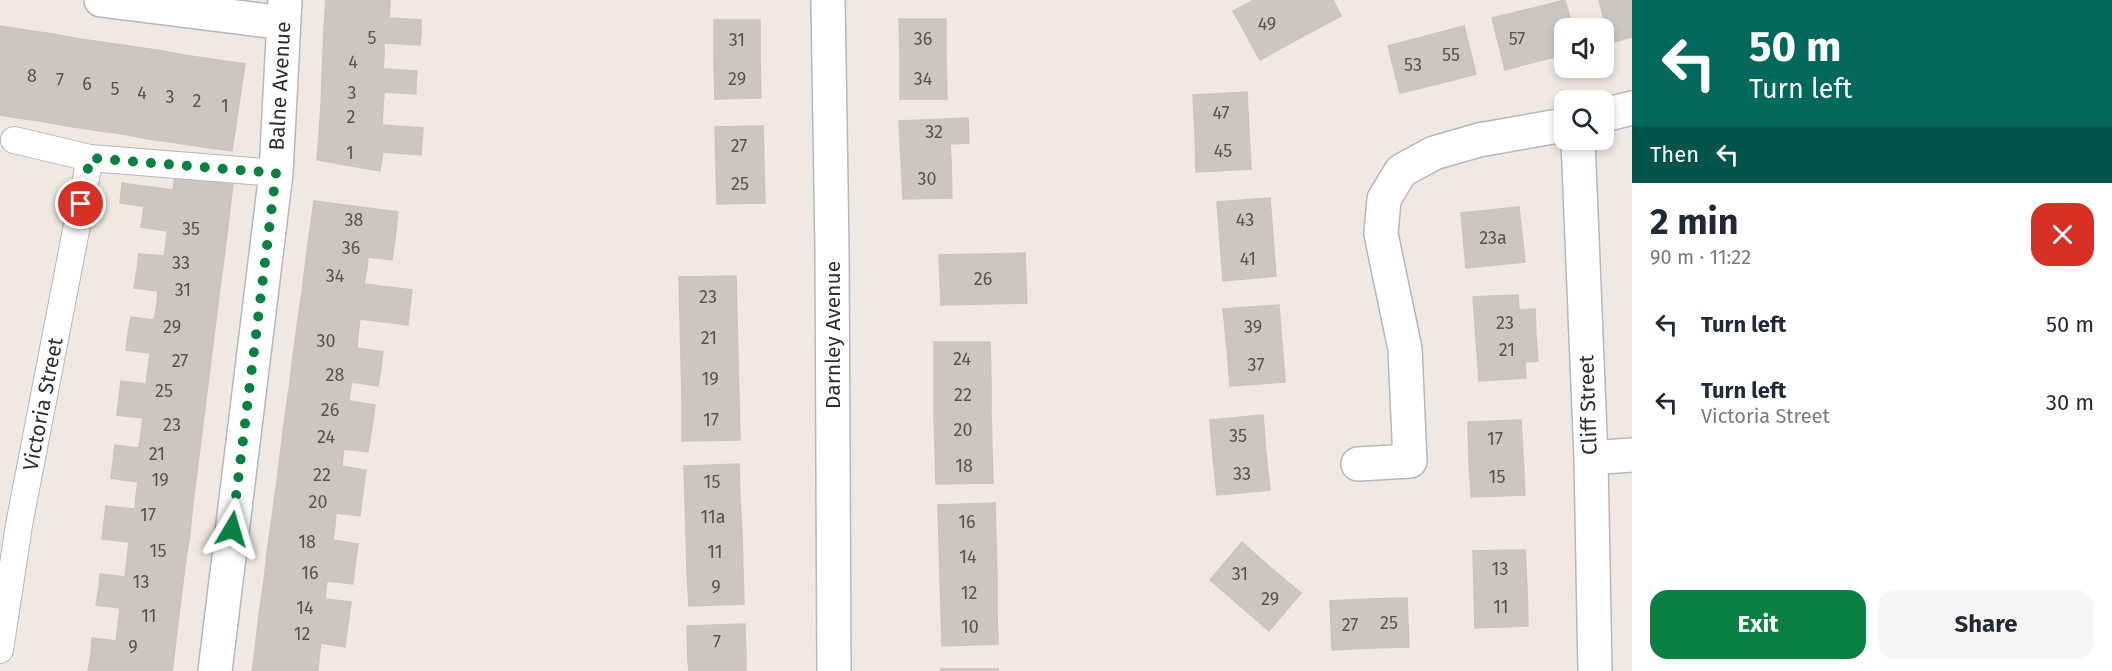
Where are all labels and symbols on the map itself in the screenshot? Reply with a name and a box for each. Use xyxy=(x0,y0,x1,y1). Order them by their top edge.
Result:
house number: 49 xyxy=(1258,13,1276,35)
street label: Balne Avenue xyxy=(264,21,296,151)
house number: 5 xyxy=(367,27,377,49)
house number: 36 xyxy=(914,28,932,50)
house number: 57 xyxy=(1509,28,1525,50)
house number: 31 xyxy=(729,29,745,51)
house number: 55 xyxy=(1442,44,1460,66)
house number: 4 xyxy=(348,51,358,73)
house number: 53 xyxy=(1404,54,1422,76)
house number: 8 xyxy=(27,65,37,87)
house number: 29 xyxy=(728,68,746,90)
house number: 34 xyxy=(914,68,933,90)
house number: 7 xyxy=(56,69,64,91)
house number: 6 xyxy=(82,73,92,95)
house number: 5 xyxy=(110,78,120,100)
house number: 4 xyxy=(137,82,147,104)
house number: 3 xyxy=(348,82,356,104)
house number: 3 xyxy=(166,86,174,108)
house number: 2 xyxy=(193,90,202,112)
house number: 1 xyxy=(221,95,229,117)
house number: 47 xyxy=(1212,102,1230,124)
house number: 2 xyxy=(347,106,356,128)
house number: 32 xyxy=(925,121,943,143)
house number: 27 xyxy=(731,135,747,157)
house number: 45 xyxy=(1214,140,1232,162)
house number: 1 xyxy=(346,142,354,164)
house number: 30 xyxy=(917,168,937,190)
house number: 25 xyxy=(731,173,749,195)
pin xyxy=(55,178,106,229)
house number: 38 xyxy=(345,209,364,231)
house number: 43 xyxy=(1236,209,1254,231)
house number: 35 xyxy=(182,218,200,240)
house number: 23a xyxy=(1479,227,1507,249)
house number: 36 xyxy=(342,237,360,259)
house number: 41 xyxy=(1240,248,1256,270)
house number: 33 xyxy=(172,252,190,274)
street label: Darnley Avenue xyxy=(820,261,846,409)
house number: 34 xyxy=(326,265,345,287)
house number: 26 xyxy=(974,268,992,290)
house number: 31 xyxy=(175,279,191,301)
house number: 23 xyxy=(699,286,717,308)
house number: 23 xyxy=(1496,312,1514,334)
house number: 29 xyxy=(163,316,181,338)
house number: 39 xyxy=(1244,316,1262,338)
house number: 21 xyxy=(701,327,717,349)
house number: 30 xyxy=(316,330,336,352)
street label: Victoria Street xyxy=(17,335,69,473)
house number: 21 xyxy=(1499,339,1515,361)
house number: 24 xyxy=(953,348,971,370)
house number: 27 xyxy=(172,350,188,372)
house number: 37 xyxy=(1248,354,1264,376)
street label: Cliff Street xyxy=(1573,354,1603,456)
house number: 28 xyxy=(326,364,344,386)
house number: 19 xyxy=(701,368,719,390)
house number: 25 xyxy=(155,380,173,402)
house number: 22 xyxy=(954,384,972,406)
house number: 26 xyxy=(321,399,339,421)
house number: 17 xyxy=(703,409,719,431)
house number: 23 xyxy=(163,414,181,436)
house number: 20 xyxy=(954,419,972,441)
house number: 35 xyxy=(1229,425,1247,447)
house number: 24 xyxy=(317,426,335,448)
house number: 17 xyxy=(1487,428,1503,450)
house number: 21 xyxy=(149,443,165,465)
house number: 18 xyxy=(955,455,973,477)
house number: 33 xyxy=(1233,463,1251,485)
house number: 22 xyxy=(313,464,331,486)
house number: 15 xyxy=(1489,466,1505,488)
house number: 19 xyxy=(151,469,169,491)
house number: 15 xyxy=(704,471,720,493)
house number: 20 xyxy=(309,491,327,513)
position arrow xyxy=(200,497,264,561)
house number: 17 xyxy=(140,504,156,526)
house number: 11a xyxy=(700,506,726,528)
house number: 16 xyxy=(958,511,976,533)
house number: 18 xyxy=(298,531,316,553)
house number: 15 xyxy=(150,540,166,562)
house number: 11 xyxy=(707,541,723,563)
house number: 14 xyxy=(959,546,977,568)
house number: 13 xyxy=(1492,558,1508,580)
house number: 16 xyxy=(301,562,319,584)
house number: 31 xyxy=(1232,563,1248,585)
house number: 13 xyxy=(133,571,149,593)
house number: 9 xyxy=(711,576,721,598)
house number: 12 xyxy=(961,582,977,604)
house number: 29 xyxy=(1261,588,1279,610)
house number: 11 xyxy=(1493,596,1509,618)
house number: 14 xyxy=(296,597,314,619)
house number: 11 xyxy=(141,605,157,627)
house number: 25 xyxy=(1380,612,1398,634)
house number: 27 xyxy=(1342,614,1358,636)
house number: 10 xyxy=(961,616,979,638)
house number: 12 xyxy=(294,623,310,645)
house number: 7 xyxy=(713,631,721,653)
house number: 9 xyxy=(128,636,138,658)

